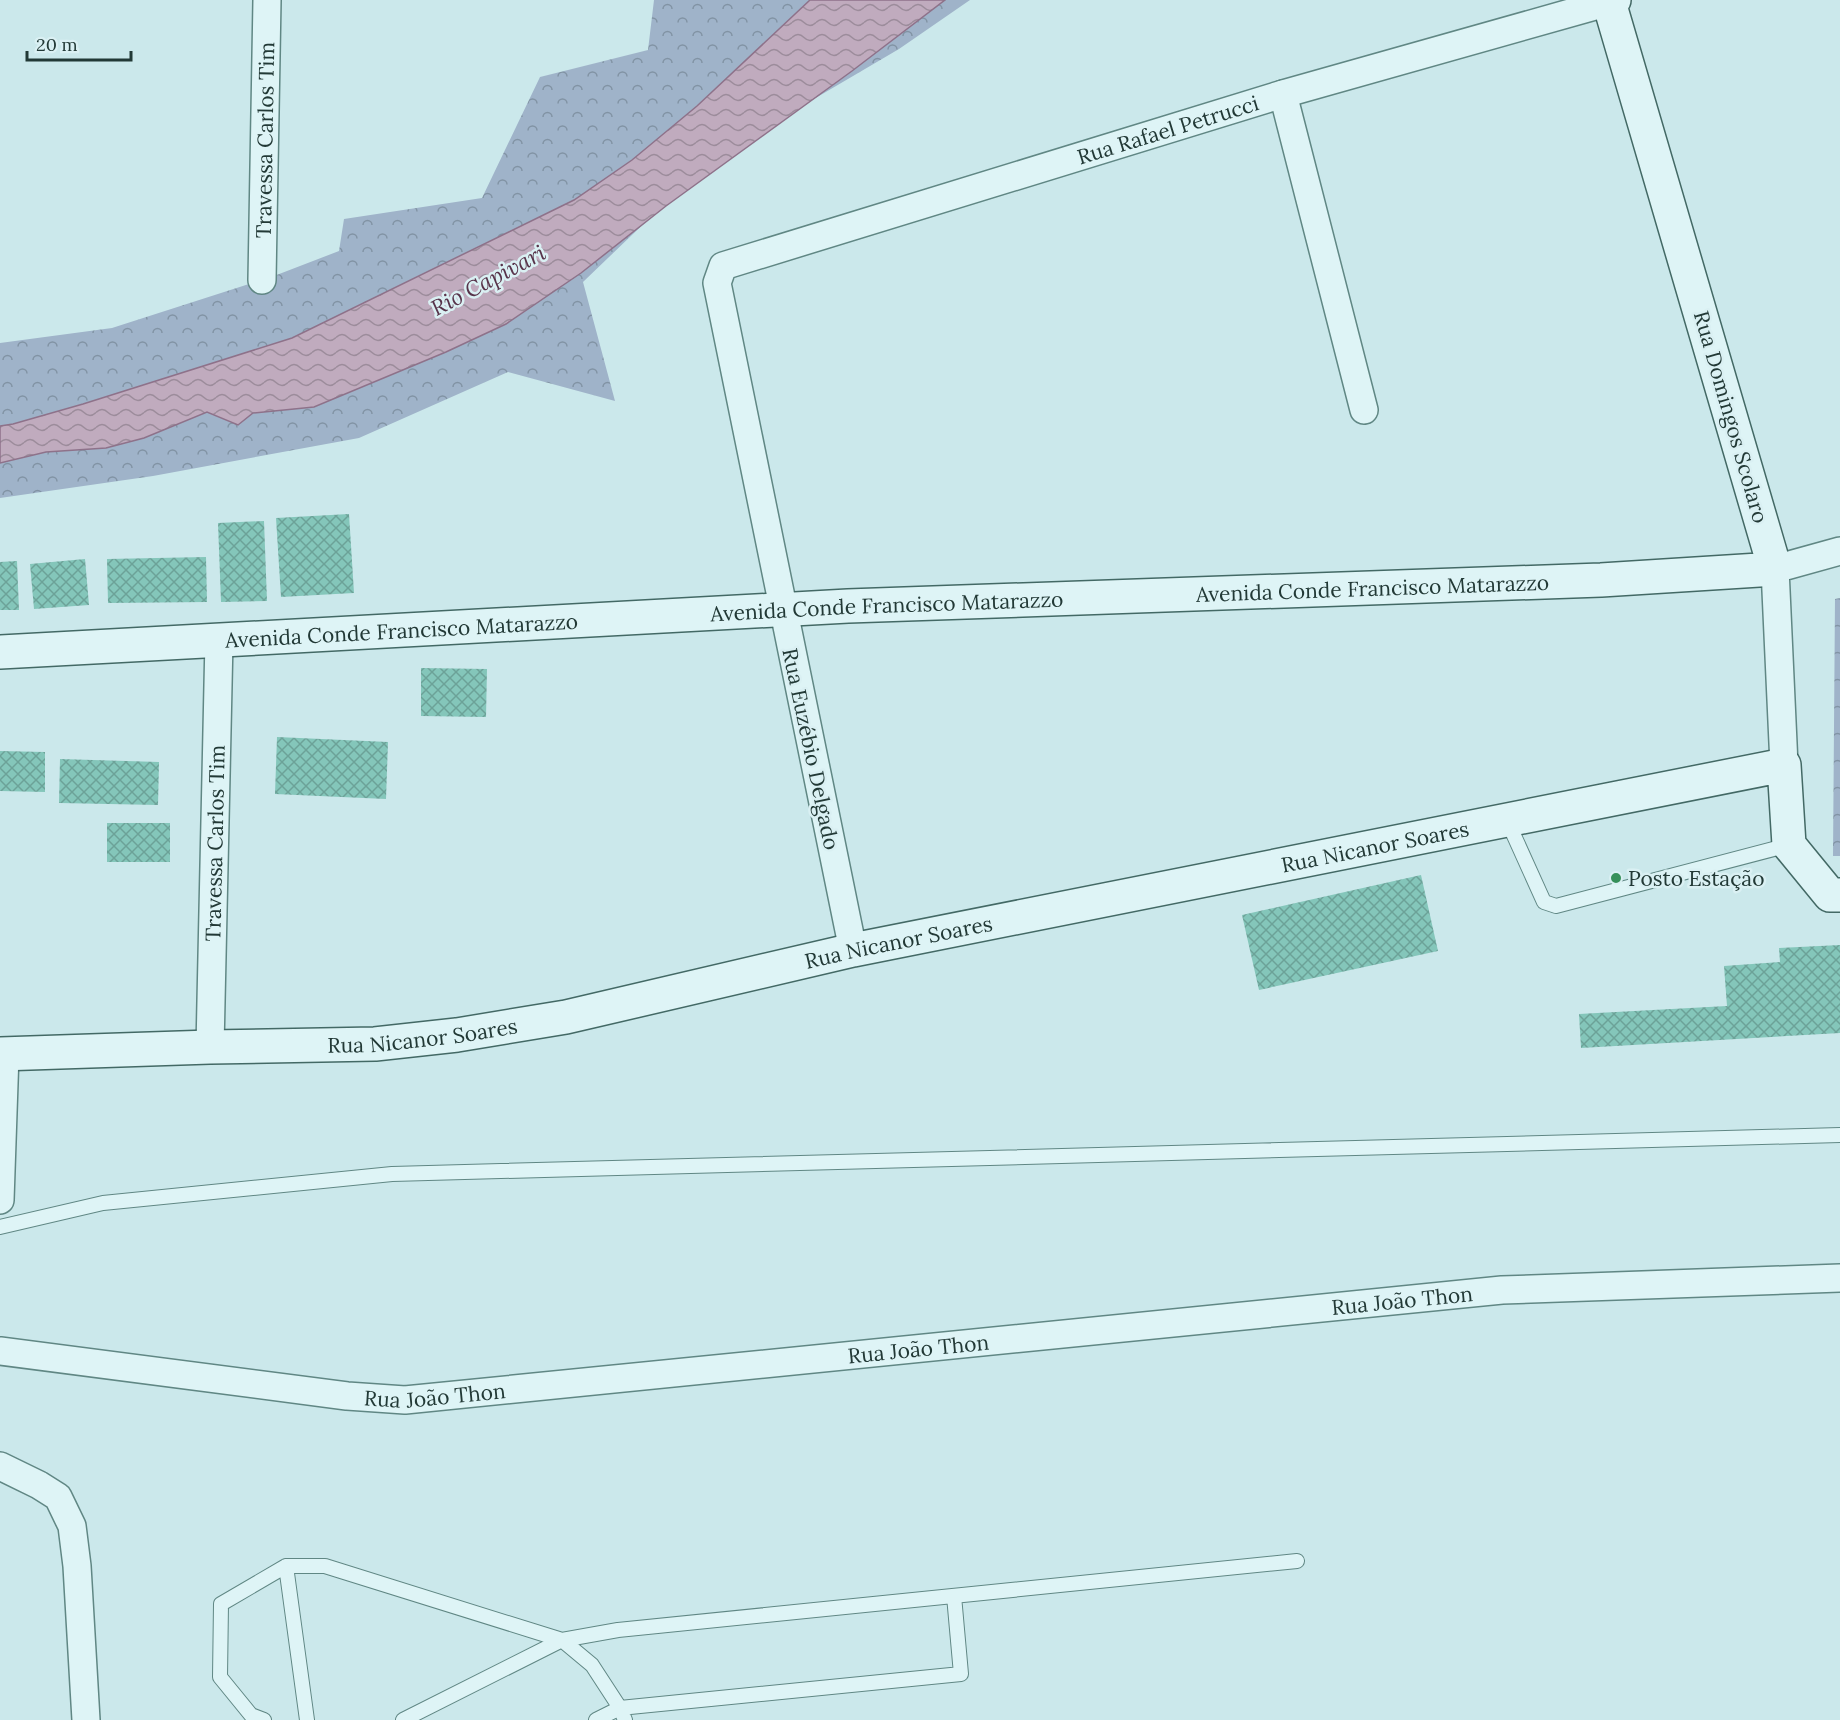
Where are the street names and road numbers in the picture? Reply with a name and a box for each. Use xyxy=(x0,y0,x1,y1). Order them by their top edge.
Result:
street label: Travessa Carlos Tim xyxy=(249,41,280,238)
street label: Rua Rafael Petrucci xyxy=(1074,89,1262,170)
street label: Rua Domingos Scolaro xyxy=(1688,308,1774,526)
street label: Avenida Conde Francisco Matarazzo xyxy=(1194,568,1549,608)
street label: Avenida Conde Francisco Matarazzo xyxy=(709,585,1064,627)
street label: Avenida Conde Francisco Matarazzo xyxy=(223,607,579,653)
street label: Rua Euzébio Delgado xyxy=(776,646,846,852)
street label: Travessa Carlos Tim xyxy=(199,744,230,942)
street label: Rua Nicanor Soares xyxy=(1279,814,1471,878)
street label: Rua Nicanor Soares xyxy=(802,909,995,974)
street label: Rua Nicanor Soares xyxy=(327,1012,519,1058)
street label: Rua João Thon xyxy=(1330,1279,1474,1321)
street label: Rua João Thon xyxy=(846,1328,991,1369)
street label: Rua João Thon xyxy=(363,1376,507,1414)

